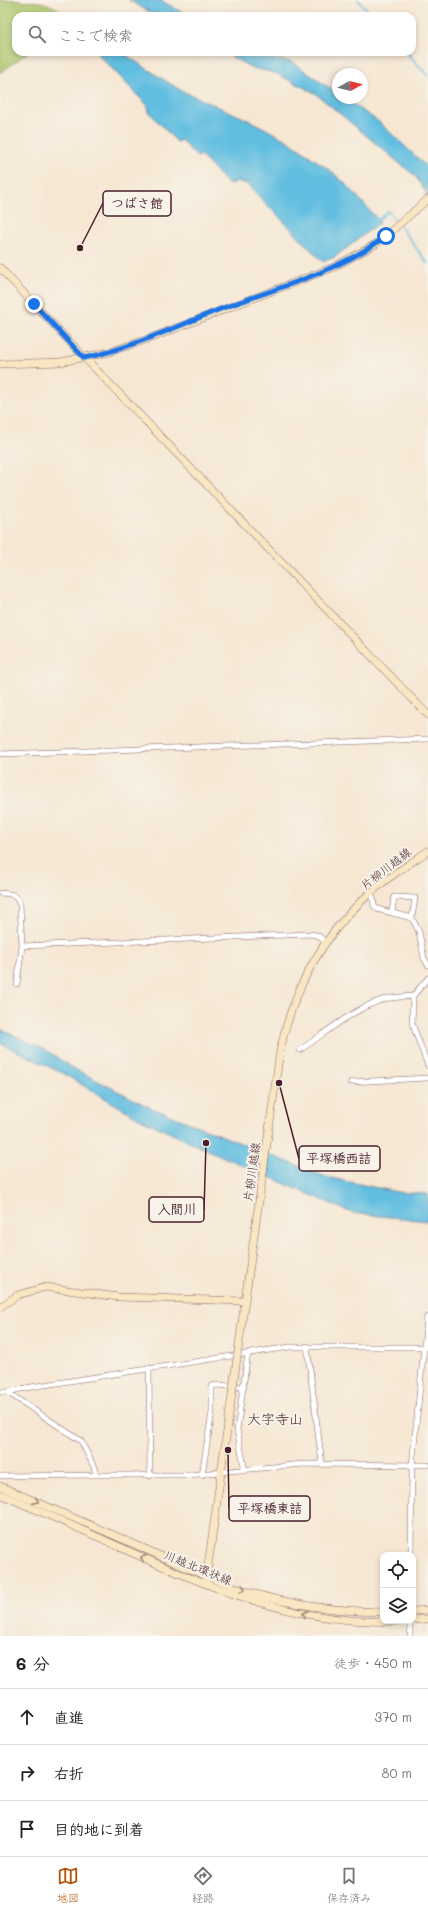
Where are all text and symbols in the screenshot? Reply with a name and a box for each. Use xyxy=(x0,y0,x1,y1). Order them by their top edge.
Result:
search box xyxy=(12,12,416,56)
icon: search xyxy=(26,23,48,45)
text: ここで検索 xyxy=(58,25,133,45)
north arrow xyxy=(332,68,368,104)
callout: つばさ館 xyxy=(103,191,171,216)
text: つばさ館 xyxy=(111,194,163,211)
route start xyxy=(377,227,395,245)
route end xyxy=(25,295,43,313)
street label: 片柳川越線 xyxy=(357,843,414,893)
street label: 片柳川越線 xyxy=(239,1141,263,1203)
callout: 平塚橋西詰 xyxy=(299,1146,380,1171)
text: 平塚橋西詰 xyxy=(306,1149,372,1166)
callout: 入間川 xyxy=(149,1197,204,1222)
text: 入間川 xyxy=(157,1200,197,1217)
district label: 大字寺山 xyxy=(247,1409,303,1428)
callout: 平塚橋東詰 xyxy=(229,1496,310,1521)
one-way arrow xyxy=(32,1497,39,1505)
text: 平塚橋東詰 xyxy=(237,1499,303,1516)
street label: 川越北環状線 xyxy=(162,1546,235,1588)
map controls xyxy=(380,1552,416,1624)
button: locate xyxy=(380,1552,416,1588)
one-way arrow xyxy=(140,1555,148,1563)
one-way arrow xyxy=(239,1585,246,1593)
button: layers xyxy=(380,1588,416,1624)
one-way arrow xyxy=(302,1610,308,1618)
text: 6 分 xyxy=(16,1652,49,1674)
text: 徒歩 · 450 m xyxy=(334,1654,412,1671)
icon: ahead xyxy=(16,1706,38,1728)
text: 直進 xyxy=(54,1707,84,1727)
text: 370 m xyxy=(375,1708,412,1725)
icon: right xyxy=(16,1762,38,1784)
text: 右折 xyxy=(54,1763,84,1783)
text: 80 m xyxy=(382,1764,412,1781)
icon: arrive xyxy=(16,1818,38,1840)
text: 目的地に到着 xyxy=(54,1819,144,1839)
tab: 地図 xyxy=(57,1865,79,1905)
tab: 経路 xyxy=(192,1865,214,1905)
tab: 保存済み xyxy=(327,1865,371,1905)

